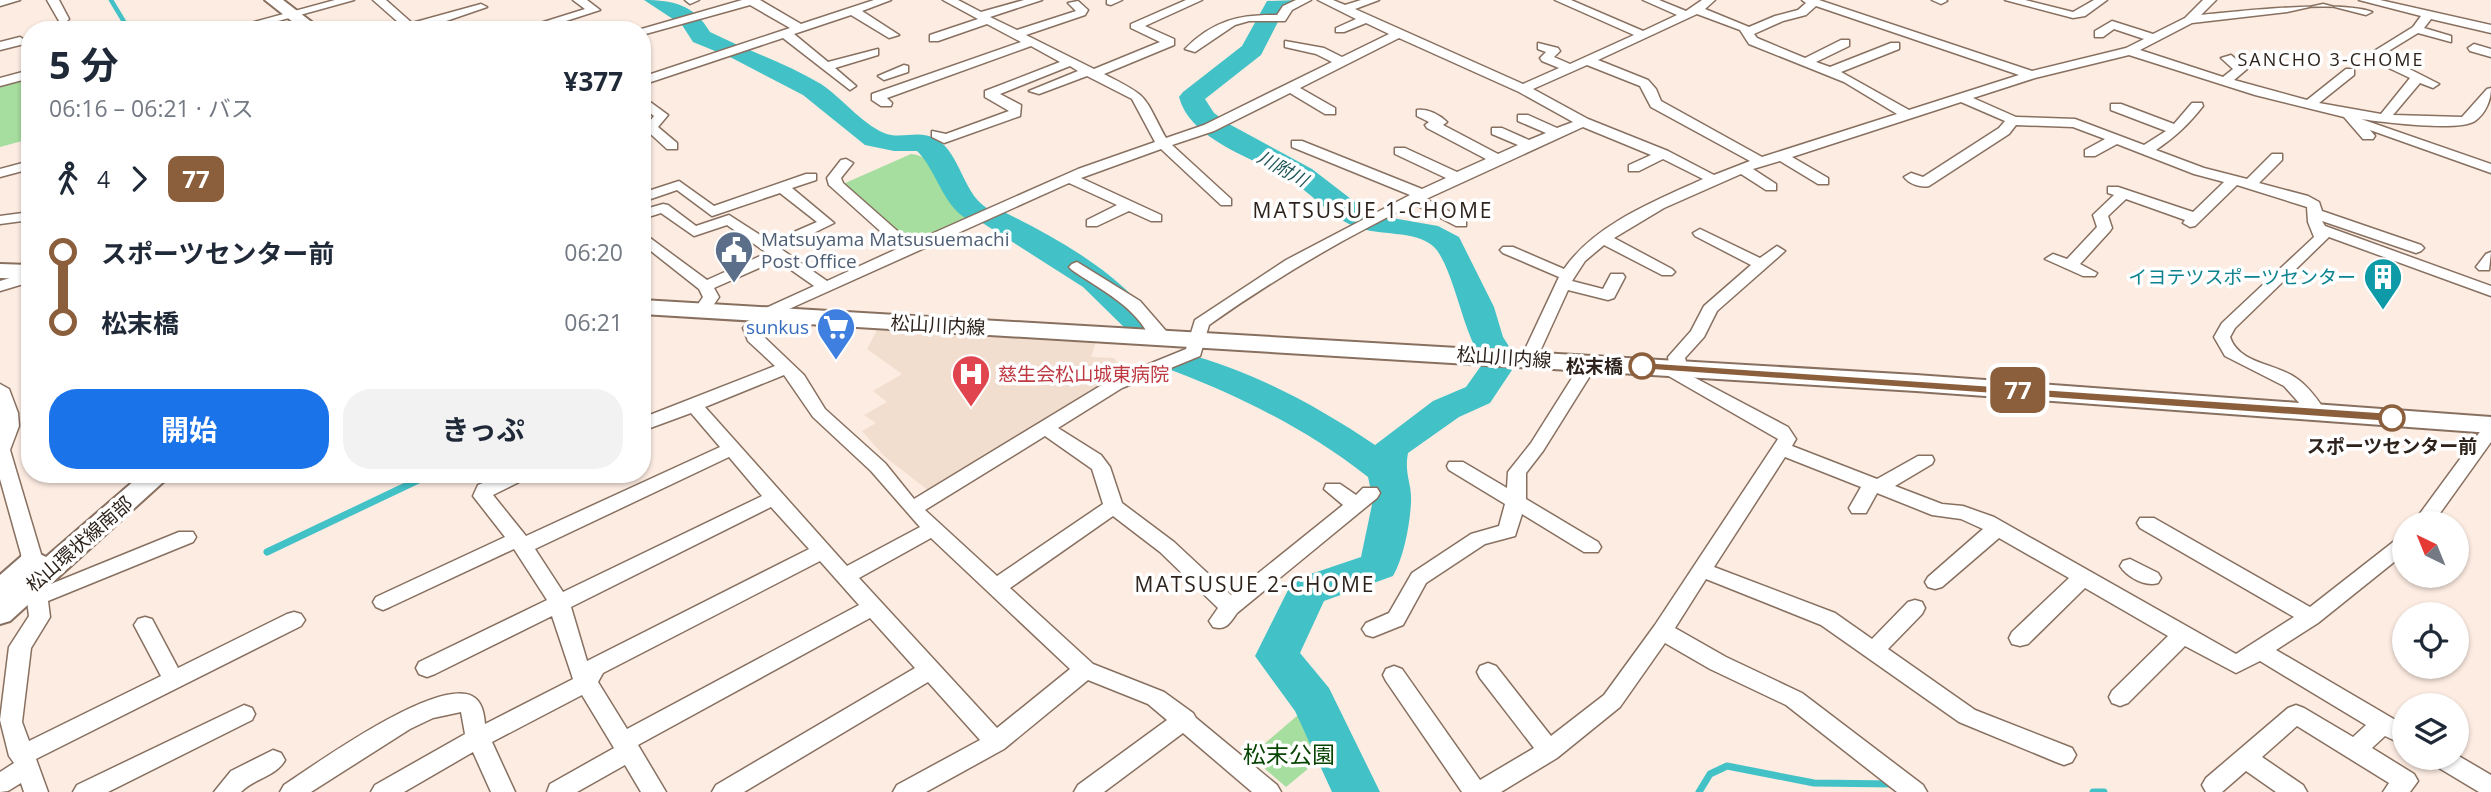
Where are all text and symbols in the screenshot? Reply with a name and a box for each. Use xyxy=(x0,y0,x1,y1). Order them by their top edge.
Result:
text: 5 分 xyxy=(49,38,119,90)
district label: SANCHO 3-CHOME xyxy=(2238,47,2424,71)
text: ¥377 xyxy=(564,63,623,99)
text: 06:16 – 06:21 · バス xyxy=(49,92,254,124)
water label: 川附川 xyxy=(1254,144,1314,193)
icon: walk xyxy=(49,160,87,198)
icon: forward xyxy=(120,160,158,198)
text: 77 xyxy=(182,162,210,195)
text: 4 xyxy=(97,163,110,195)
district label: MATSUSUE 1-CHOME xyxy=(1253,196,1493,224)
place label: Matsuyama Matsusuemachi Post Office xyxy=(761,226,1009,274)
public building icon: Matsuyama Matsusuemachi Post Office xyxy=(713,229,755,284)
text: スポーツセンター前 xyxy=(101,235,334,271)
text: 06:20 xyxy=(564,236,623,268)
building icon: イヨテツスポーツセンター xyxy=(2362,256,2404,311)
place label: イヨテツスポーツセンター xyxy=(2128,264,2356,290)
text: 松末橋 xyxy=(101,305,179,341)
text: 06:21 xyxy=(564,306,623,338)
supermarket icon: sunkus xyxy=(815,306,857,361)
street label: 松山川内線 xyxy=(890,310,986,340)
place label: sunkus xyxy=(746,314,809,340)
street label: 松山川内線 xyxy=(1456,341,1552,373)
hospital icon: 慈生会松山城東病院 xyxy=(950,353,992,408)
place label: 松末橋 xyxy=(1566,353,1623,379)
marker: 松末橋 xyxy=(1629,353,1655,379)
place label: 慈生会松山城東病院 xyxy=(998,361,1169,387)
line badge: 77 xyxy=(1986,367,2050,413)
text: 77 xyxy=(2004,373,2032,406)
button: 開始 xyxy=(49,389,329,469)
button: きっぷ xyxy=(343,389,623,469)
marker: スポーツセンター前 xyxy=(2379,405,2405,431)
place label: スポーツセンター前 xyxy=(2307,433,2477,459)
street label: 松山環状線南部 xyxy=(20,491,138,597)
north arrow xyxy=(2392,511,2469,588)
map controls xyxy=(2392,511,2469,770)
district label: MATSUSUE 2-CHOME xyxy=(1135,570,1375,598)
button: locate xyxy=(2392,602,2469,679)
button: layers xyxy=(2392,693,2469,770)
park label: 松末公園 xyxy=(1243,738,1335,770)

